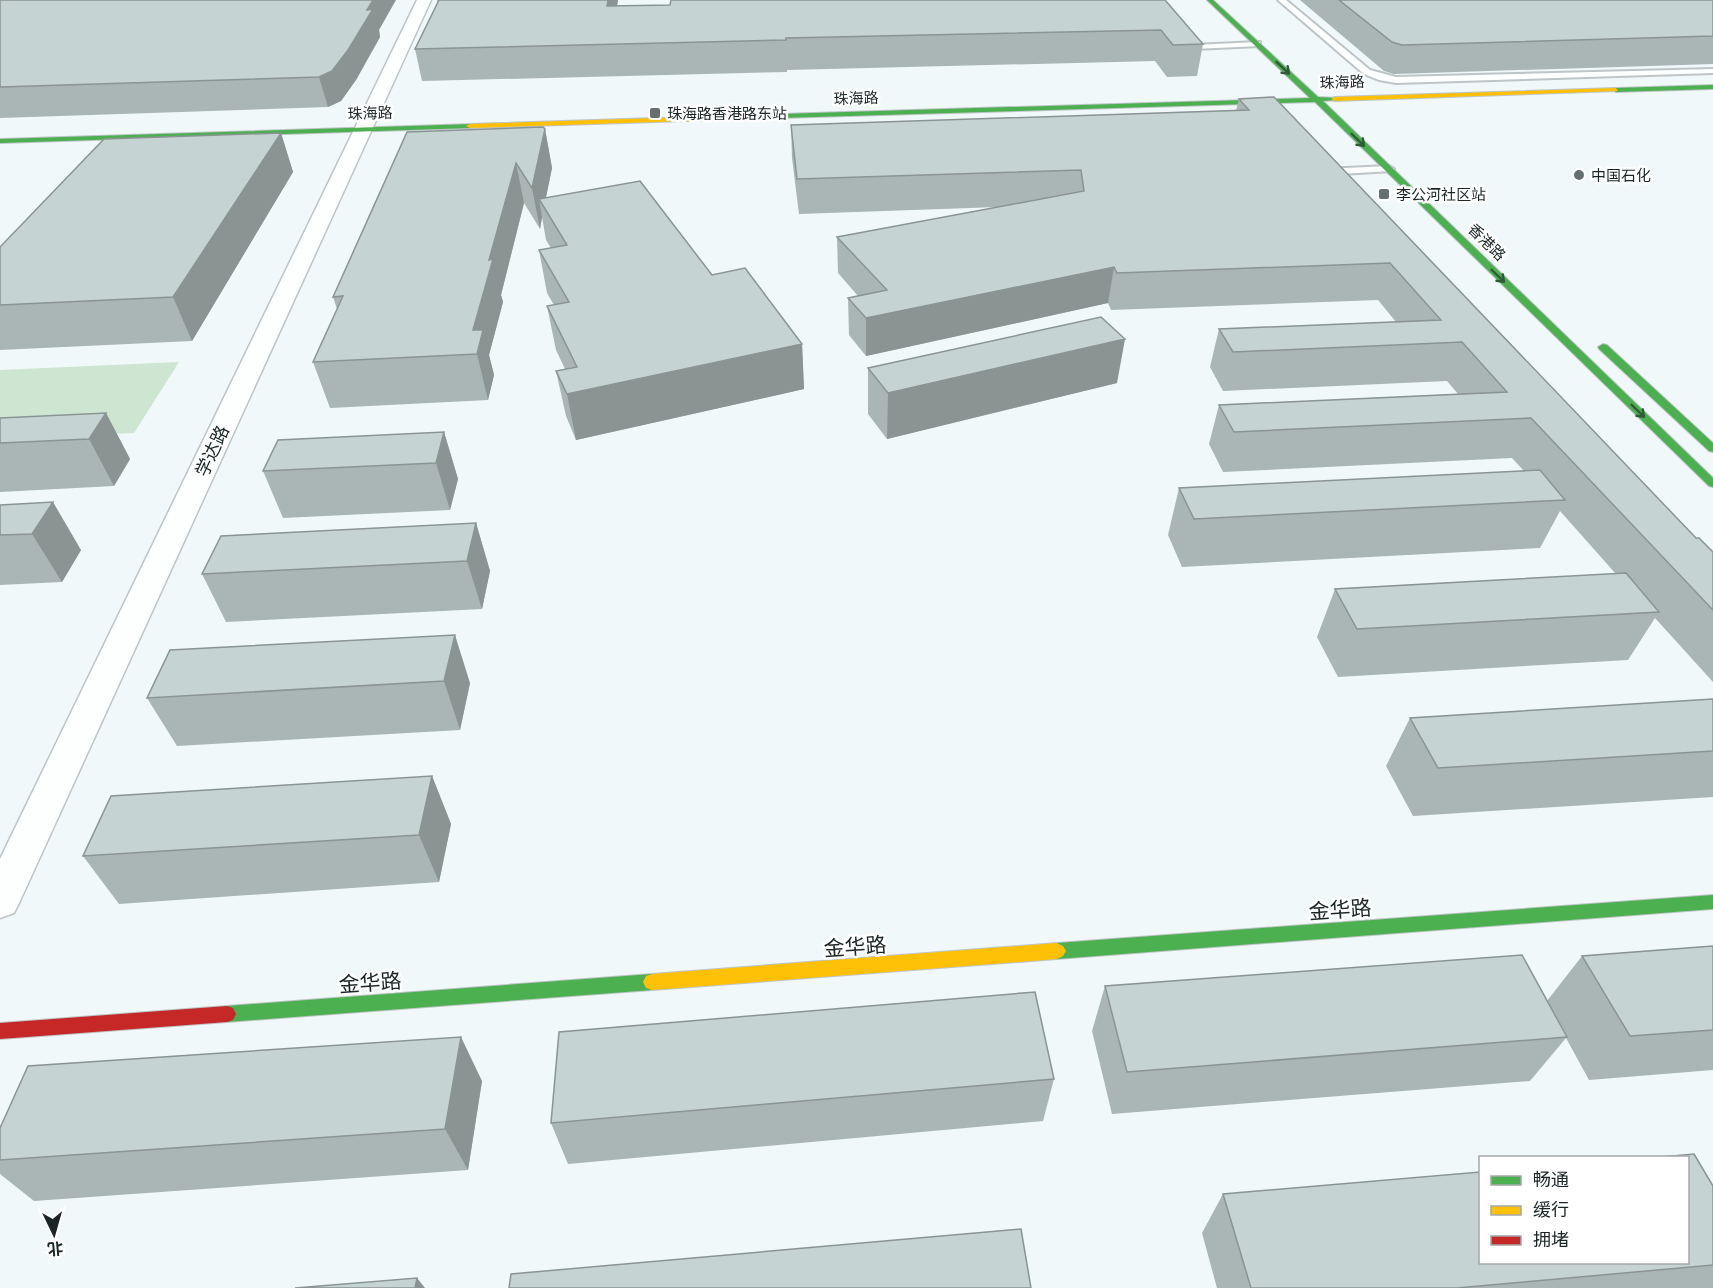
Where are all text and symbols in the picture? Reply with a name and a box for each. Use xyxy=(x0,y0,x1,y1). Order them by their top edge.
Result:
one-way arrow xyxy=(1276,61,1291,76)
street label: 珠海路 xyxy=(1319,70,1365,94)
street label: 珠海路 xyxy=(833,86,879,110)
street label: 珠海路 xyxy=(347,101,393,125)
place label: 珠海路香港路东站 xyxy=(667,102,787,125)
marker: 珠海路香港路东站 xyxy=(648,106,662,120)
one-way arrow xyxy=(1351,132,1366,147)
place label: 中国石化 xyxy=(1591,164,1651,187)
marker: 中国石化 xyxy=(1572,168,1586,182)
place label: 李公河社区站 xyxy=(1396,183,1486,206)
marker: 李公河社区站 xyxy=(1377,187,1391,201)
street label: 香港路 xyxy=(1463,218,1511,266)
one-way arrow xyxy=(1491,268,1506,283)
one-way arrow xyxy=(1630,404,1645,418)
street label: 学达路 xyxy=(188,421,236,481)
street label: 金华路 xyxy=(1307,891,1373,927)
street label: 金华路 xyxy=(822,928,888,964)
street label: 金华路 xyxy=(337,964,403,1000)
legend xyxy=(1479,1156,1689,1264)
text: 畅通 xyxy=(1533,1166,1569,1193)
text: 缓行 xyxy=(1533,1196,1569,1223)
north arrow xyxy=(24,1204,84,1264)
text: 拥堵 xyxy=(1533,1226,1569,1253)
text: 北 xyxy=(46,1236,64,1262)

